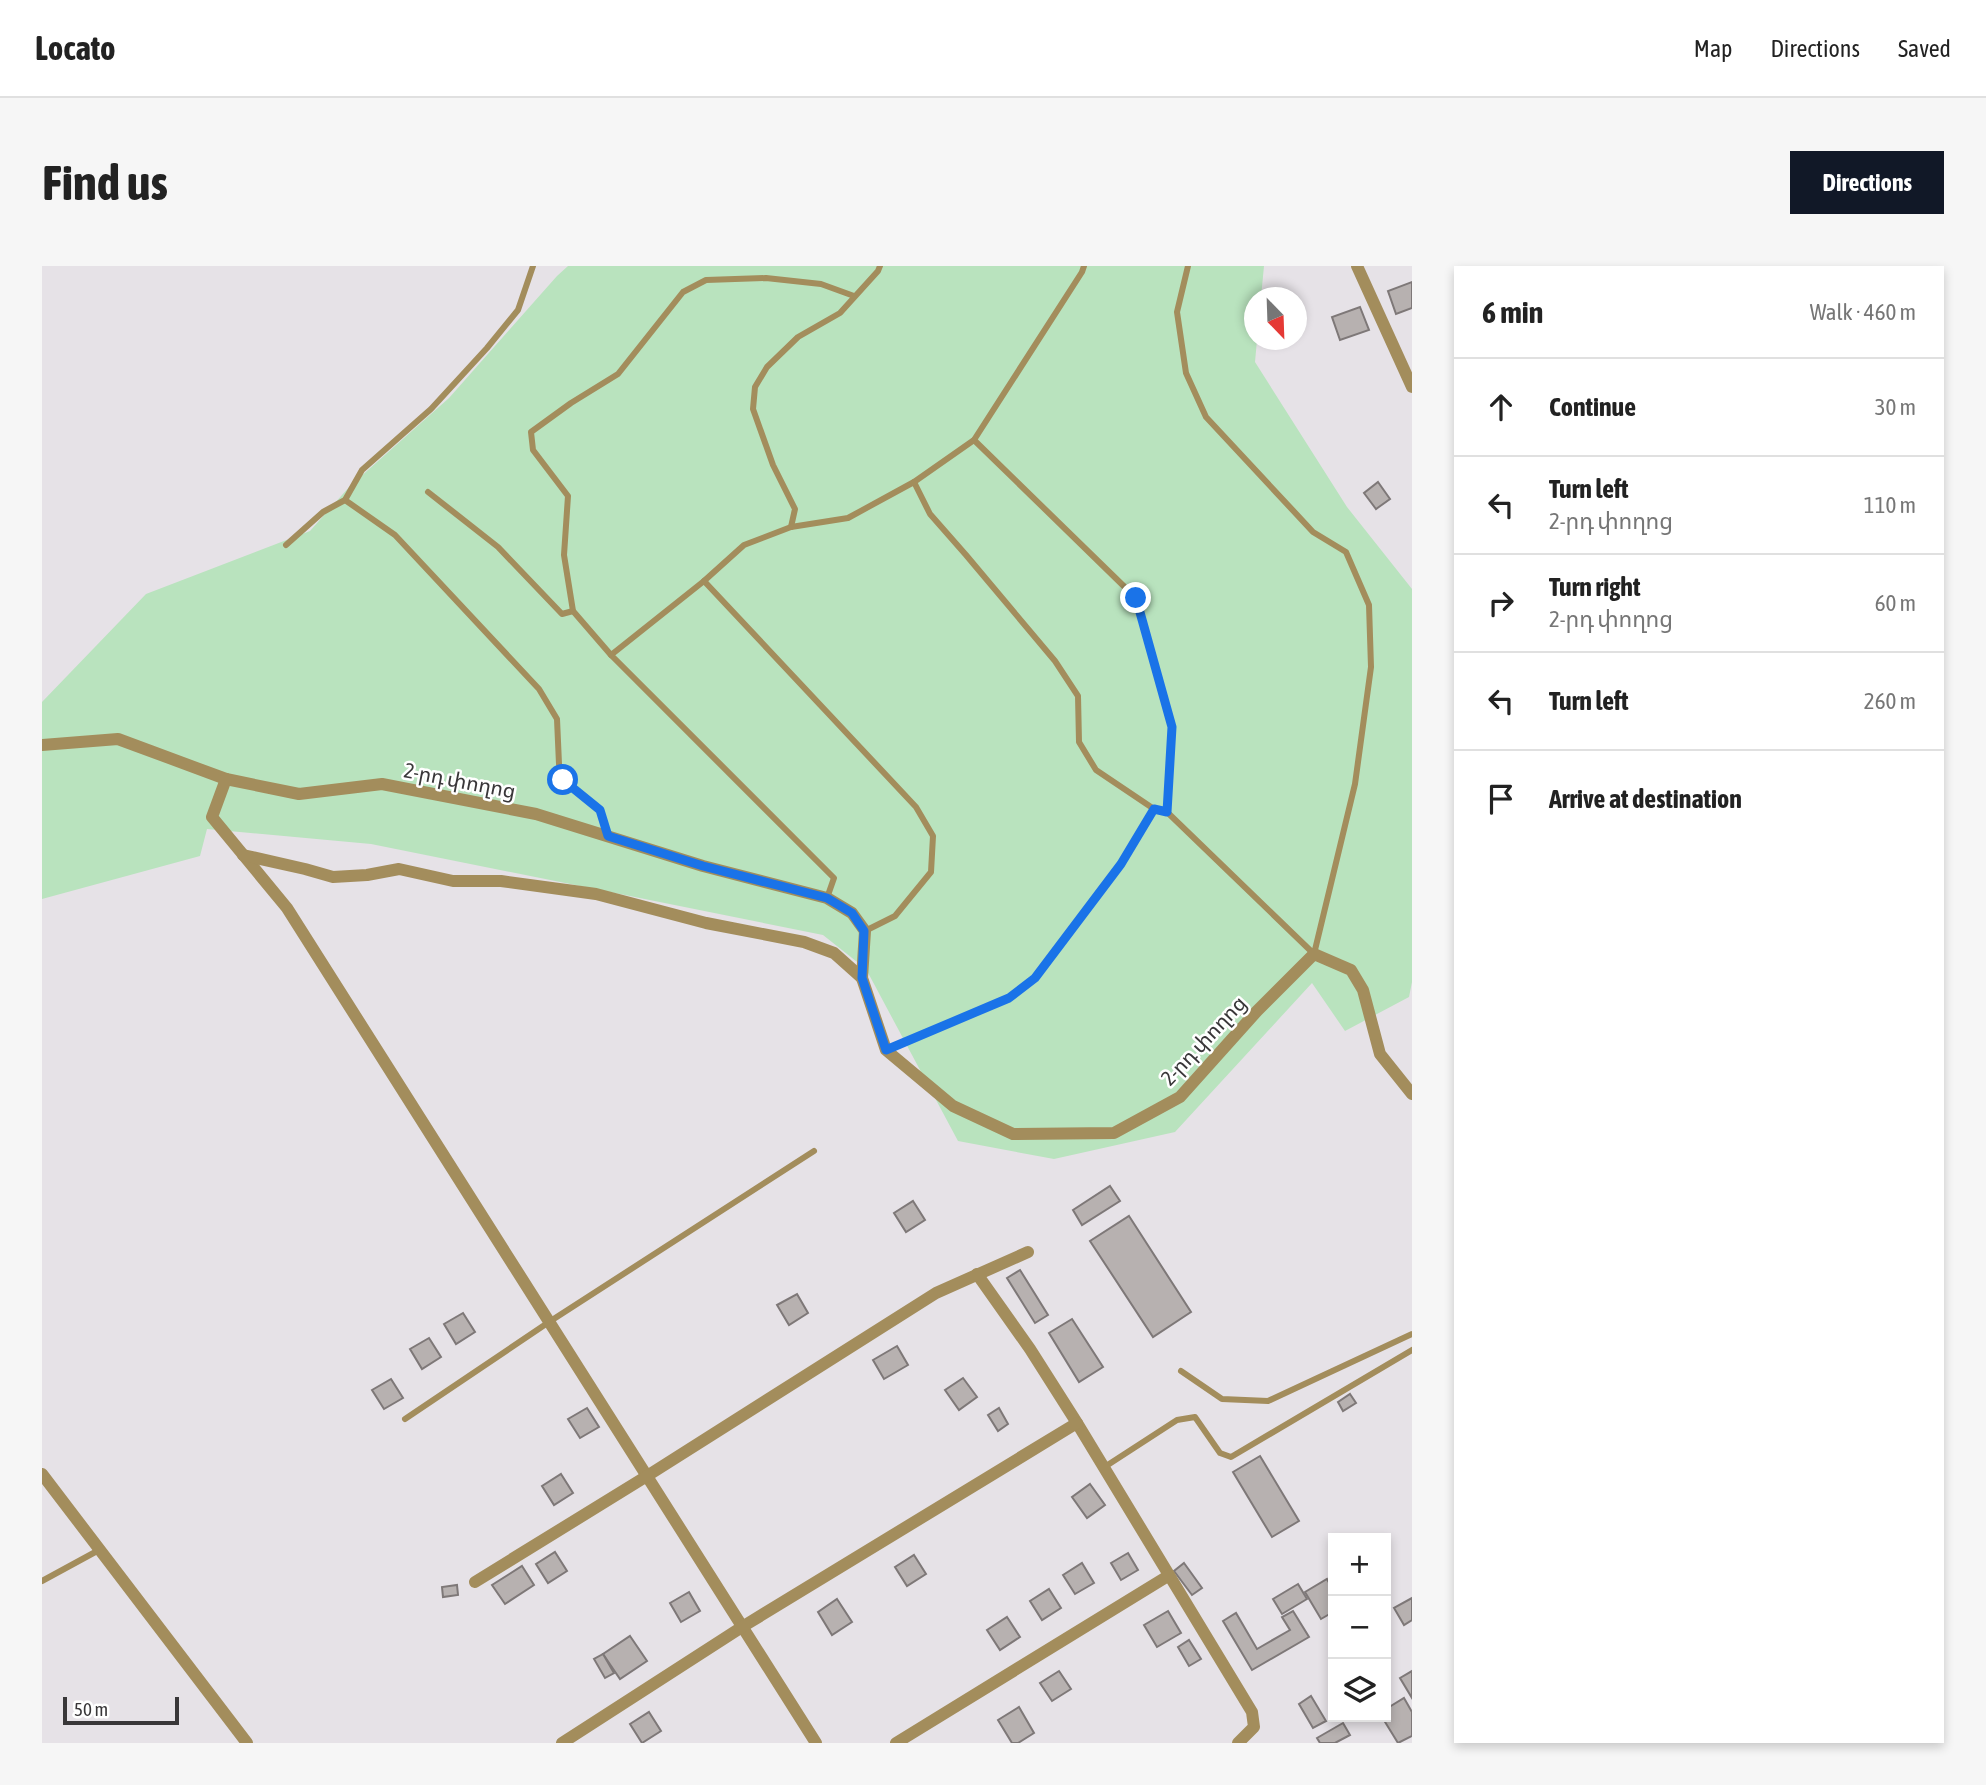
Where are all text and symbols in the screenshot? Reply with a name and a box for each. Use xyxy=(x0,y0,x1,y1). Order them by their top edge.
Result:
text: Locato xyxy=(35,29,116,67)
text: Map xyxy=(1694,35,1732,62)
text: Directions xyxy=(1770,35,1860,62)
text: Saved xyxy=(1898,35,1951,62)
button: Directions xyxy=(1790,151,1944,214)
text: Find us xyxy=(42,154,168,210)
north arrow xyxy=(1244,287,1307,350)
text: 6 min xyxy=(1482,295,1543,329)
text: Walk · 460 m xyxy=(1810,299,1916,325)
icon: ahead xyxy=(1482,388,1520,426)
text: Continue xyxy=(1549,392,1636,422)
text: 30 m xyxy=(1875,394,1916,420)
text: Turn left xyxy=(1549,474,1629,504)
icon: left xyxy=(1482,486,1520,524)
text: 110 m xyxy=(1864,492,1916,518)
text: 2-րդ փողոց xyxy=(1549,508,1673,534)
text: Turn right xyxy=(1549,572,1640,602)
route end xyxy=(1120,582,1151,613)
icon: right xyxy=(1482,584,1520,622)
text: 60 m xyxy=(1875,590,1916,616)
text: 2-րդ փողոց xyxy=(1549,606,1673,632)
icon: left xyxy=(1482,682,1520,720)
text: Turn left xyxy=(1549,686,1629,716)
text: 260 m xyxy=(1864,688,1916,714)
street label: 2-րդ փողոց xyxy=(402,757,518,804)
route start xyxy=(547,764,578,795)
icon: arrive xyxy=(1482,780,1520,818)
text: Arrive at destination xyxy=(1549,784,1742,814)
street label: 2-րդ փողոց xyxy=(1156,990,1251,1090)
map controls xyxy=(1328,1533,1391,1722)
button: + xyxy=(1328,1533,1391,1596)
button: − xyxy=(1328,1596,1391,1659)
button: layers xyxy=(1328,1659,1391,1722)
scale bar xyxy=(63,1694,178,1726)
text: 50 m xyxy=(74,1698,108,1720)

